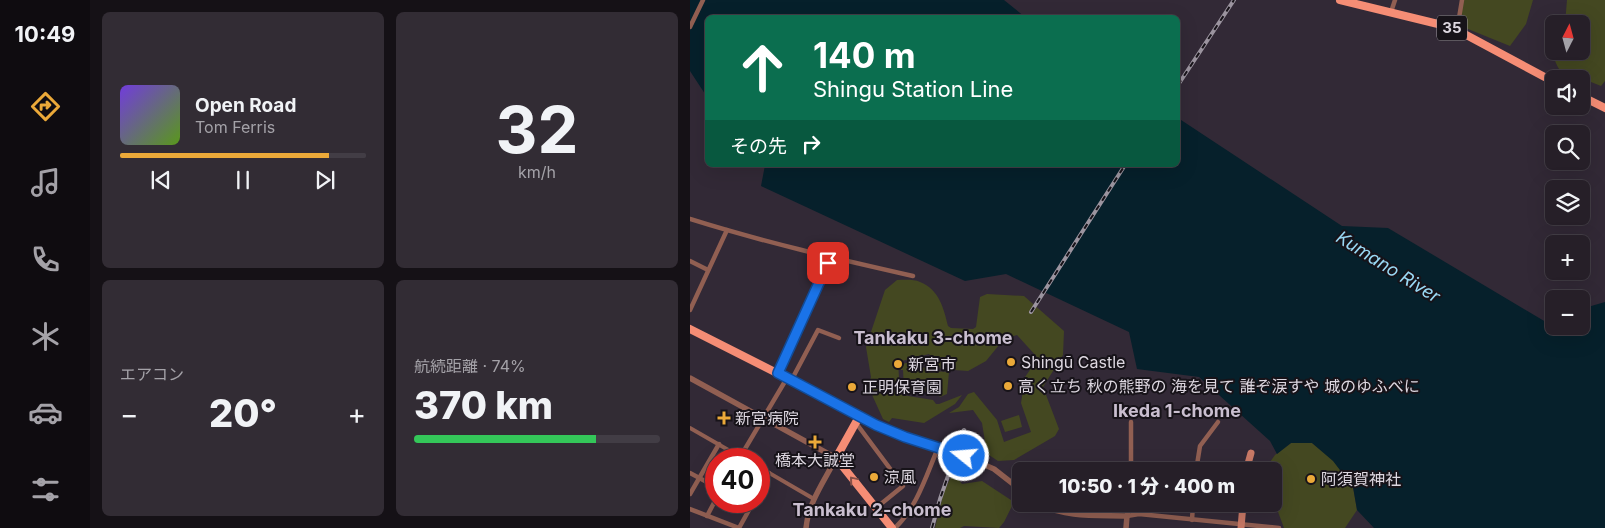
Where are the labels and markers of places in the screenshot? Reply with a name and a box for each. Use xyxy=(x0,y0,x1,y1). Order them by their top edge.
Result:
pin xyxy=(807,242,849,284)
place label: Shingū Castle xyxy=(1021,352,1125,372)
place label: 新宮市 xyxy=(908,354,956,374)
marker: Shingū Castle xyxy=(1005,356,1017,368)
marker: 新宮市 xyxy=(892,358,904,370)
place label: 高く立ち 秋の熊野の 海を見て 誰ぞ涙すや 城のゆふべに xyxy=(1018,376,1420,396)
place label: 正明保育園 xyxy=(862,377,942,397)
marker: 高く立ち 秋の熊野の 海を見て 誰ぞ涙すや 城のゆふべに xyxy=(1002,380,1014,392)
marker: 正明保育園 xyxy=(846,381,858,393)
place label: 新宮病院 xyxy=(735,408,799,428)
marker: 新宮病院 xyxy=(717,411,731,425)
marker: 橋本大誠堂 xyxy=(809,436,821,448)
place label: 橋本大誠堂 xyxy=(775,450,855,470)
place label: 涼風 xyxy=(884,467,916,487)
place label: 阿須賀神社 xyxy=(1321,469,1401,489)
marker: 涼風 xyxy=(868,471,880,483)
marker: 阿須賀神社 xyxy=(1305,473,1317,485)

